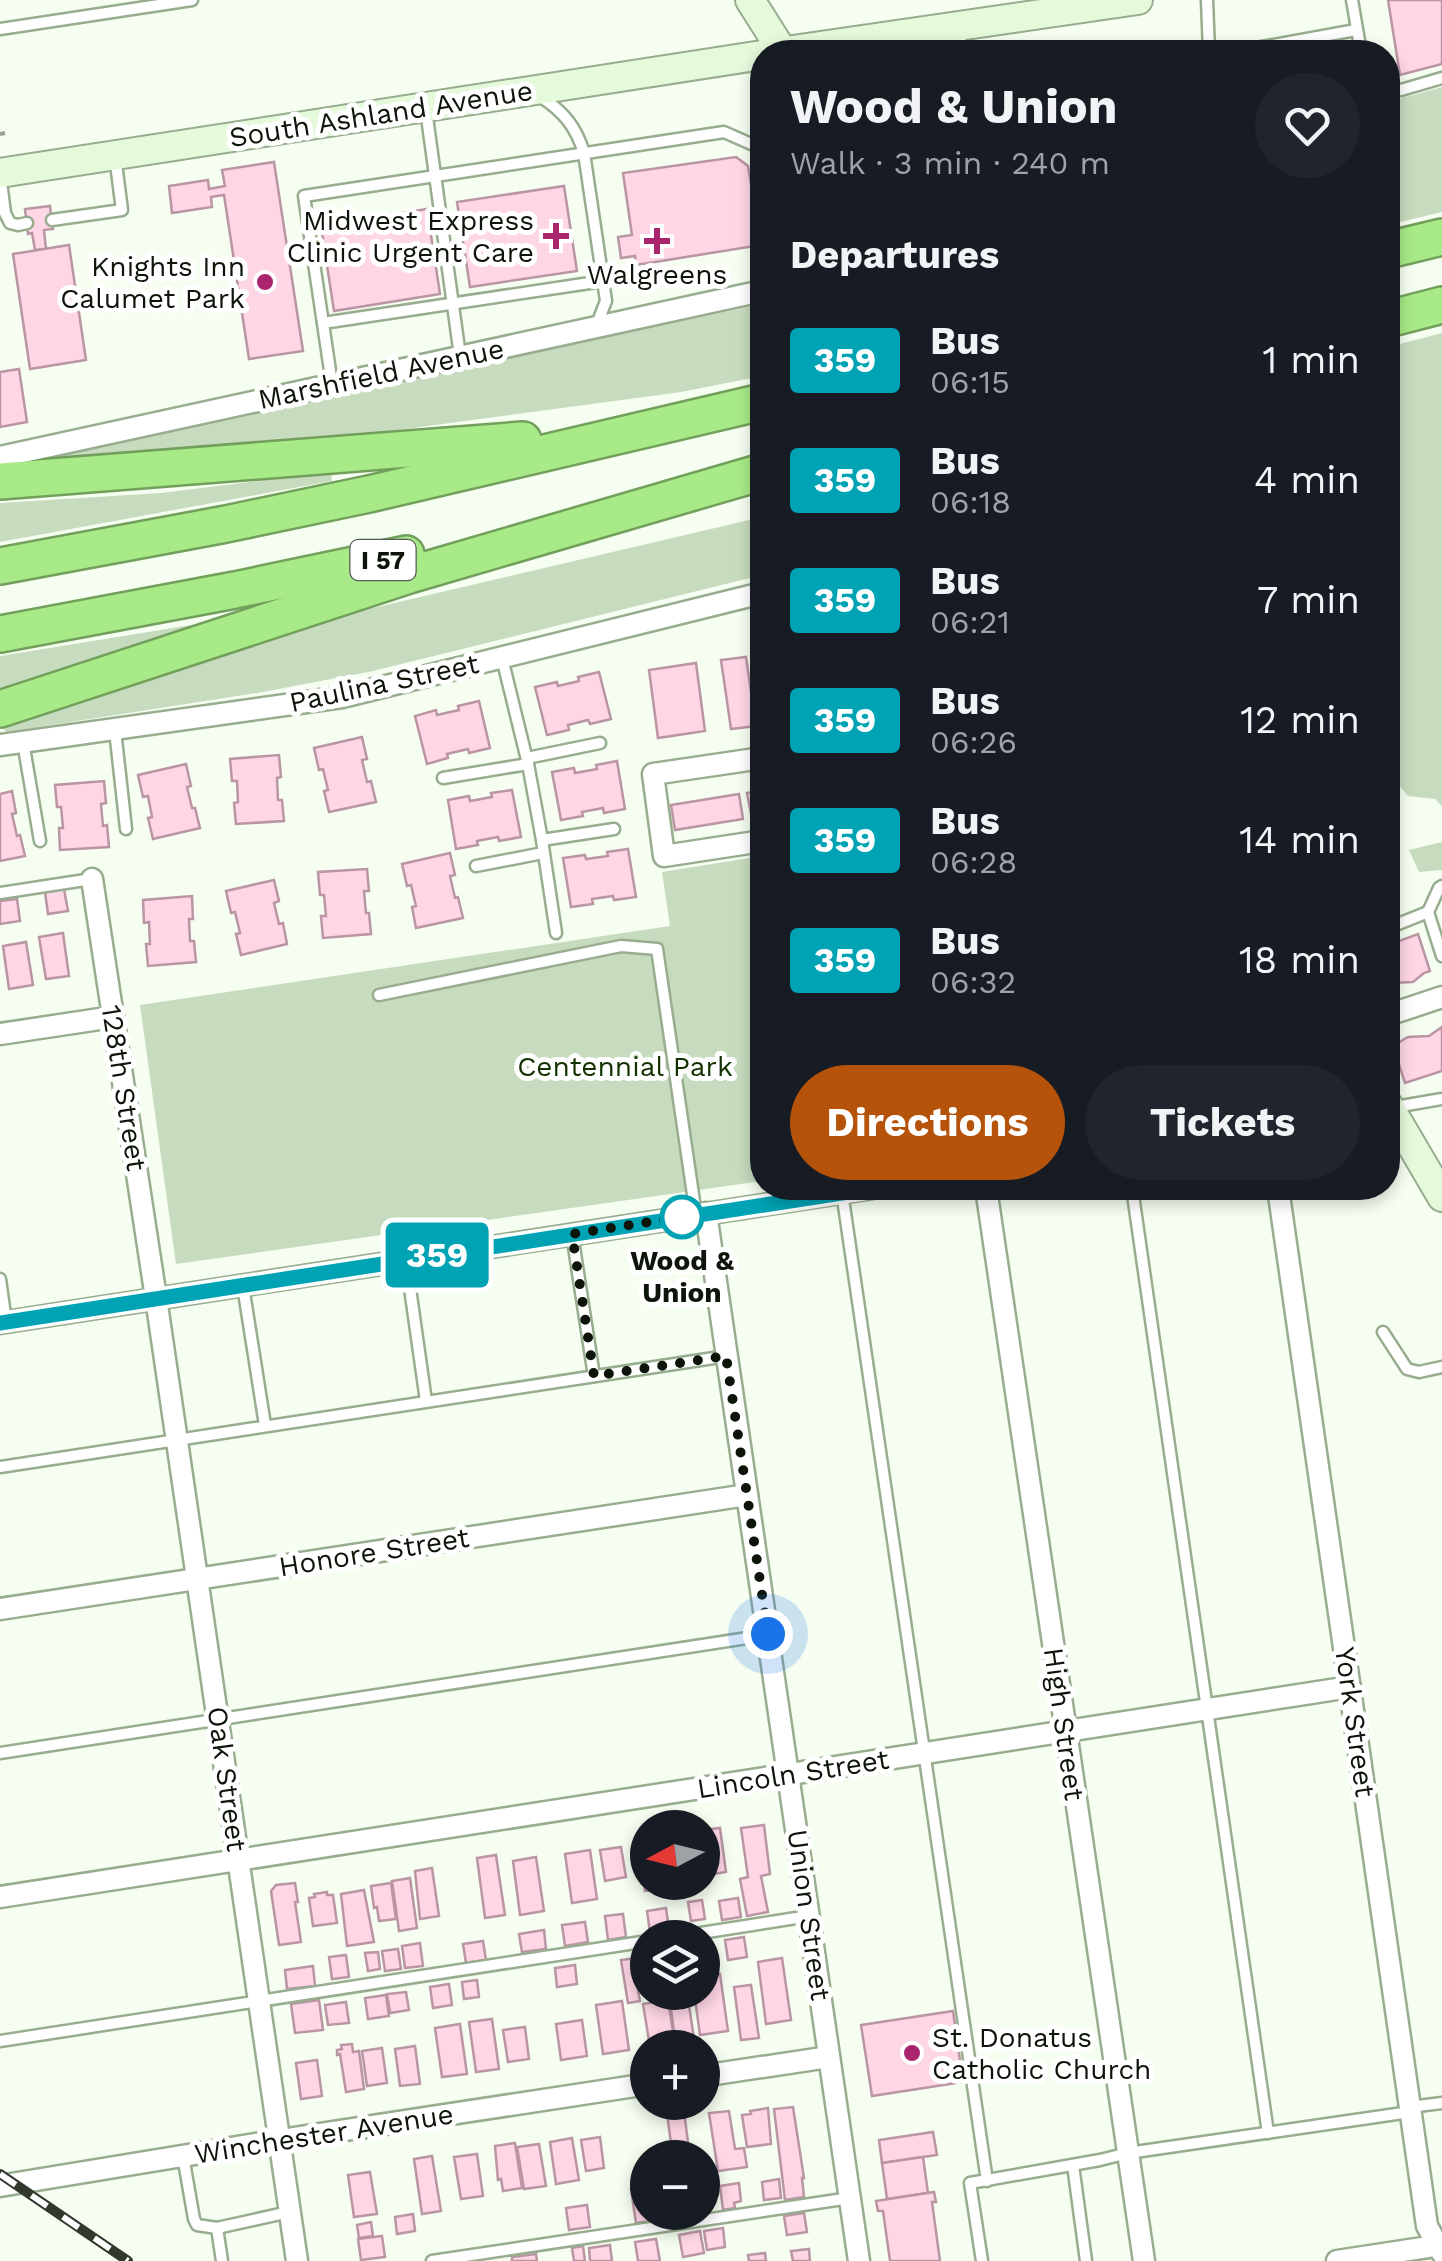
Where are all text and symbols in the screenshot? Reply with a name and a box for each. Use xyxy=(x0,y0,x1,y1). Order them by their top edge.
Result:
button: heart xyxy=(1255,73,1360,178)
street label: South Ashland Avenue xyxy=(227,74,535,154)
text: Wood & Union xyxy=(790,78,1118,135)
text: Walk · 3 min · 240 m xyxy=(790,144,1110,182)
place label: Midwest Express Clinic Urgent Care xyxy=(287,204,534,269)
marker: Midwest Express Clinic Urgent Care xyxy=(543,223,569,249)
marker: Walgreens xyxy=(646,230,668,252)
text: Departures xyxy=(790,233,999,277)
place label: Knights Inn Calumet Park xyxy=(60,250,245,315)
place label: Walgreens xyxy=(587,258,727,291)
marker: Knights Inn Calumet Park xyxy=(254,271,276,293)
text: Bus xyxy=(930,319,1000,363)
street label: Marshfield Avenue xyxy=(255,332,507,416)
text: 1 min xyxy=(1262,338,1360,382)
text: 359 xyxy=(814,339,876,381)
text: 06:15 xyxy=(930,363,1010,401)
text: Bus xyxy=(930,439,1000,483)
text: 4 min xyxy=(1254,458,1360,502)
text: 359 xyxy=(814,459,876,501)
text: 06:18 xyxy=(930,483,1011,521)
road number: I 57 xyxy=(350,540,416,580)
text: Bus xyxy=(930,559,1000,603)
text: 7 min xyxy=(1257,578,1360,622)
text: 359 xyxy=(814,579,876,621)
text: 06:21 xyxy=(930,603,1010,641)
street label: Paulina Street xyxy=(286,647,482,719)
text: Bus xyxy=(930,679,1000,723)
text: 12 min xyxy=(1240,698,1360,742)
text: 359 xyxy=(814,699,876,741)
text: 06:26 xyxy=(930,723,1017,761)
text: Bus xyxy=(930,799,1000,843)
text: 14 min xyxy=(1239,818,1360,862)
text: 359 xyxy=(814,819,876,861)
text: 06:28 xyxy=(930,843,1017,881)
text: Bus xyxy=(930,919,1000,963)
text: 18 min xyxy=(1239,938,1360,982)
text: 359 xyxy=(814,939,876,981)
text: 06:32 xyxy=(930,963,1016,1001)
street label: 128th Street xyxy=(95,1003,153,1174)
park label: Centennial Park xyxy=(517,1050,733,1083)
button: Directions xyxy=(790,1065,1065,1180)
button: Tickets xyxy=(1085,1065,1360,1180)
marker: Wood & Union xyxy=(661,1196,703,1238)
line badge: 359 xyxy=(380,1222,494,1288)
text: 359 xyxy=(406,1234,468,1276)
place label: Wood & Union xyxy=(630,1244,734,1309)
street label: Honore Street xyxy=(276,1521,472,1583)
your location xyxy=(743,1609,793,1659)
street label: High Street xyxy=(1037,1645,1091,1803)
street label: York Street xyxy=(1328,1645,1382,1799)
street label: Oak Street xyxy=(201,1704,254,1854)
street label: Lincoln Street xyxy=(695,1743,892,1805)
north arrow xyxy=(630,1810,720,1900)
map controls xyxy=(630,1810,720,2230)
street label: Union Street xyxy=(781,1827,837,2003)
button: layers xyxy=(630,1920,720,2010)
place label: St. Donatus Catholic Church xyxy=(932,2021,1151,2086)
button: + xyxy=(630,2030,720,2120)
marker: St. Donatus Catholic Church xyxy=(901,2042,923,2064)
street label: Winchester Avenue xyxy=(192,2097,456,2171)
button: − xyxy=(630,2140,720,2230)

